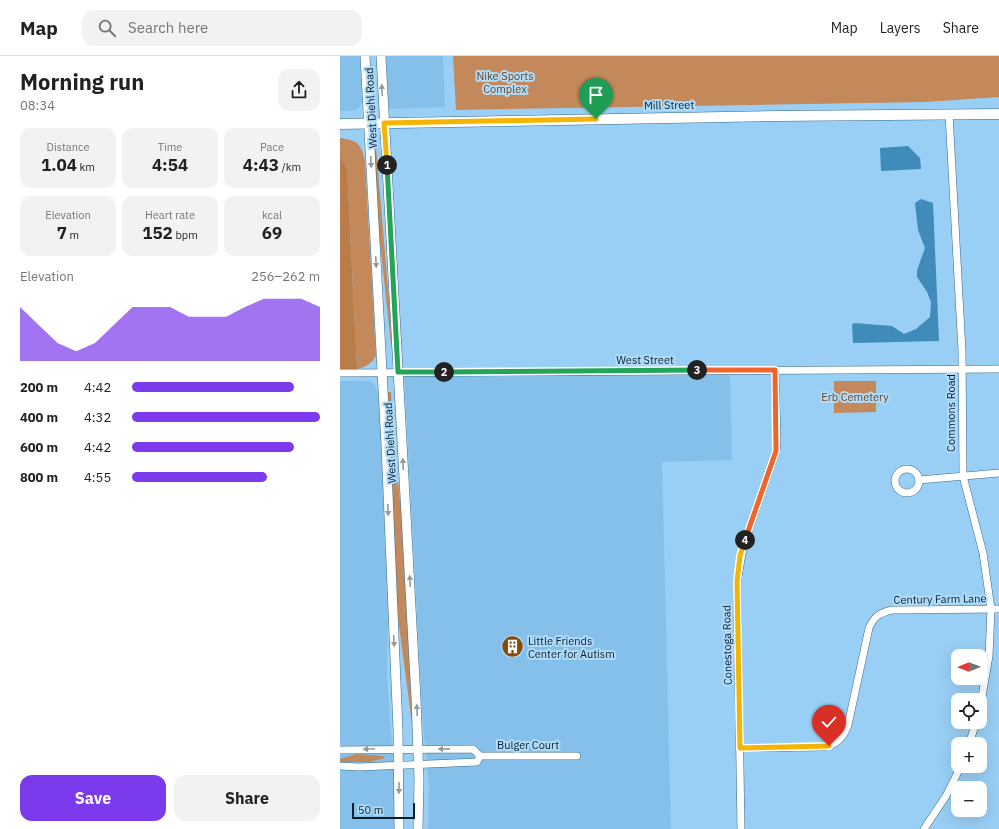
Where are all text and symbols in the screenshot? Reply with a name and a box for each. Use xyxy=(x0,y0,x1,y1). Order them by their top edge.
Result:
search box xyxy=(82,10,362,46)
text: Map xyxy=(20,16,58,40)
icon: search xyxy=(96,17,118,39)
text: Search here xyxy=(128,18,208,37)
text: Map xyxy=(831,19,858,37)
text: Layers xyxy=(880,19,921,37)
text: Share xyxy=(943,19,979,37)
text: Morning run xyxy=(20,67,144,96)
street label: West Diehl Road xyxy=(362,67,380,149)
button: share xyxy=(278,69,320,111)
park label: Nike Sports Complex xyxy=(476,69,534,96)
pin xyxy=(579,78,613,119)
one-way arrow xyxy=(379,84,386,96)
icon: arrive xyxy=(585,84,607,106)
text: 08:34 xyxy=(20,97,55,114)
street label: Mill Street xyxy=(644,98,694,112)
text: Distance xyxy=(47,140,89,154)
text: Time xyxy=(158,140,182,154)
text: Pace xyxy=(260,140,284,154)
text: 1.04 xyxy=(41,154,77,176)
text: 4:54 xyxy=(152,154,188,176)
text: 4:43 xyxy=(243,154,279,176)
pin: 1 xyxy=(377,155,397,175)
one-way arrow xyxy=(367,156,374,168)
text: 1 xyxy=(384,158,390,172)
text: km xyxy=(77,160,95,174)
text: /km xyxy=(279,160,301,174)
text: Elevation xyxy=(45,208,91,222)
text: Heart rate xyxy=(145,208,195,222)
text: kcal xyxy=(262,208,282,222)
text: 7 xyxy=(57,222,67,244)
text: 152 xyxy=(142,222,173,244)
text: 69 xyxy=(262,222,282,244)
text: m xyxy=(67,228,79,242)
text: bpm xyxy=(173,228,198,242)
one-way arrow xyxy=(373,256,379,269)
text: Elevation xyxy=(20,268,74,285)
text: 256–262 m xyxy=(251,268,320,285)
street label: West Street xyxy=(616,353,674,367)
pin: 3 xyxy=(687,360,707,380)
pin: 2 xyxy=(434,362,454,382)
text: 3 xyxy=(694,363,700,377)
text: 2 xyxy=(441,365,447,379)
street label: Commons Road xyxy=(944,374,958,452)
text: 200 m xyxy=(20,379,58,396)
text: 4:42 xyxy=(84,379,111,396)
park label: Erb Cemetery xyxy=(821,390,889,404)
street label: West Diehl Road xyxy=(381,402,399,484)
text: 400 m xyxy=(20,409,58,426)
text: 4:32 xyxy=(84,409,111,426)
text: 600 m xyxy=(20,439,58,456)
text: 4:42 xyxy=(84,439,111,456)
one-way arrow xyxy=(400,458,407,470)
text: 800 m xyxy=(20,469,58,486)
text: 4:55 xyxy=(84,469,111,486)
one-way arrow xyxy=(385,504,391,517)
pin: 4 xyxy=(735,530,755,550)
text: 4 xyxy=(742,533,748,547)
one-way arrow xyxy=(406,575,413,587)
street label: Century Farm Lane xyxy=(893,591,987,607)
street label: Conestoga Road xyxy=(719,605,735,685)
building icon: Little Friends Center for Autism xyxy=(499,634,525,660)
place label: Little Friends Center for Autism xyxy=(528,634,615,661)
one-way arrow xyxy=(391,635,397,648)
north arrow xyxy=(951,649,987,685)
map controls xyxy=(951,649,987,817)
button: locate xyxy=(951,693,987,729)
one-way arrow xyxy=(413,704,420,716)
pin xyxy=(812,705,846,746)
icon: check xyxy=(818,711,840,733)
button: + xyxy=(951,737,987,773)
street label: Bulger Court xyxy=(497,738,559,752)
one-way arrow xyxy=(363,745,375,752)
one-way arrow xyxy=(437,746,450,752)
button: Save xyxy=(20,775,166,821)
button: Share xyxy=(174,775,320,821)
button: − xyxy=(951,781,987,817)
one-way arrow xyxy=(396,782,402,795)
scale bar xyxy=(352,801,415,820)
text: 50 m xyxy=(358,803,383,817)

